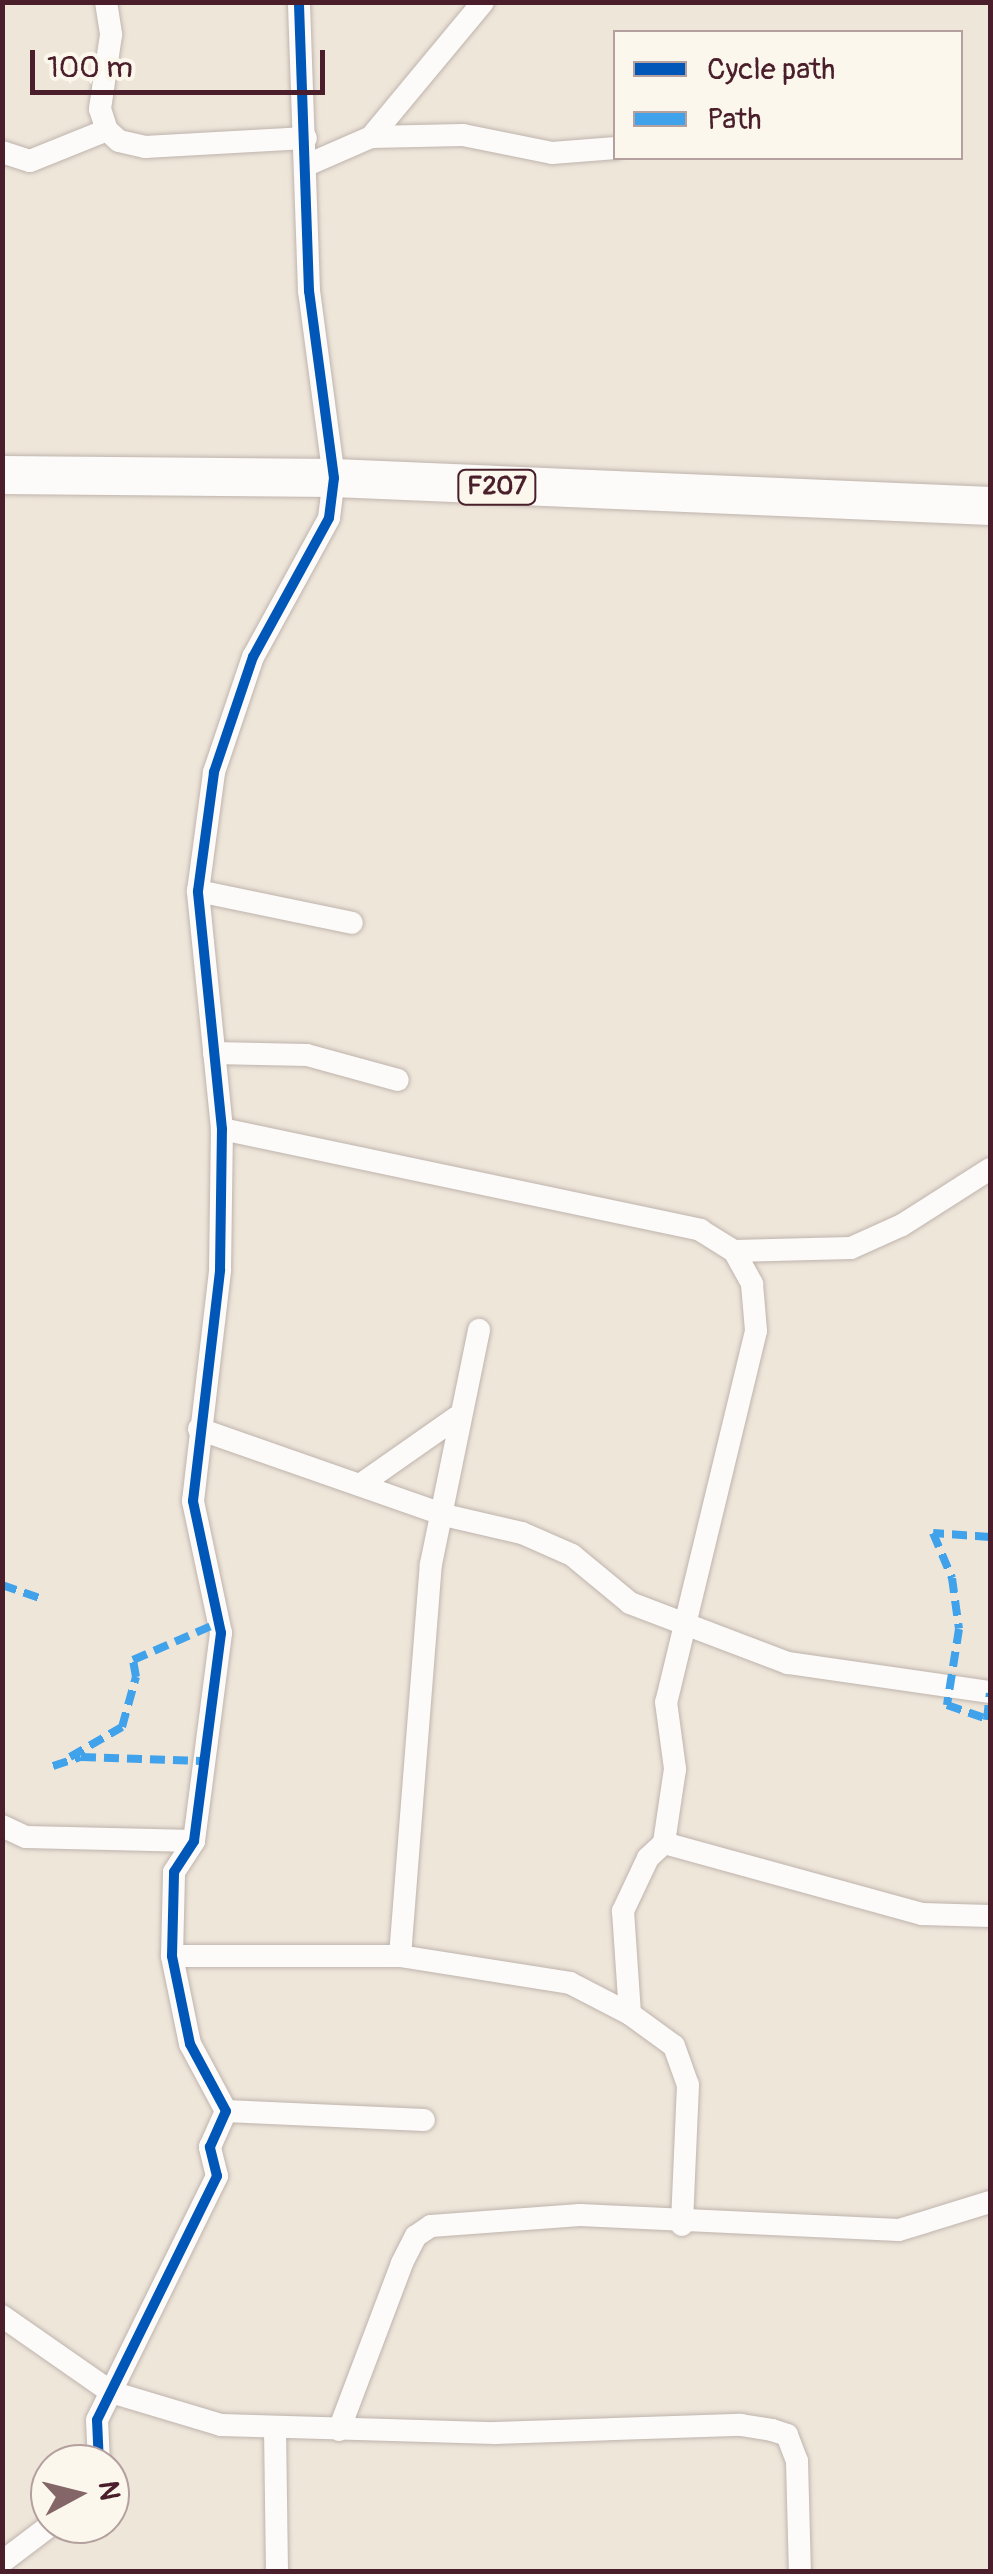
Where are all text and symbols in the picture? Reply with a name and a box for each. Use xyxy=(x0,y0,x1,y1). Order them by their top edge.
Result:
scale bar xyxy=(35,30,330,92)
legend xyxy=(613,30,963,160)
text: 100 m xyxy=(47,49,133,86)
text: Cycle path xyxy=(707,51,835,88)
text: Path xyxy=(707,101,762,138)
road number: F207 xyxy=(457,467,537,507)
north arrow xyxy=(30,2444,130,2544)
text: N xyxy=(90,2479,127,2502)

